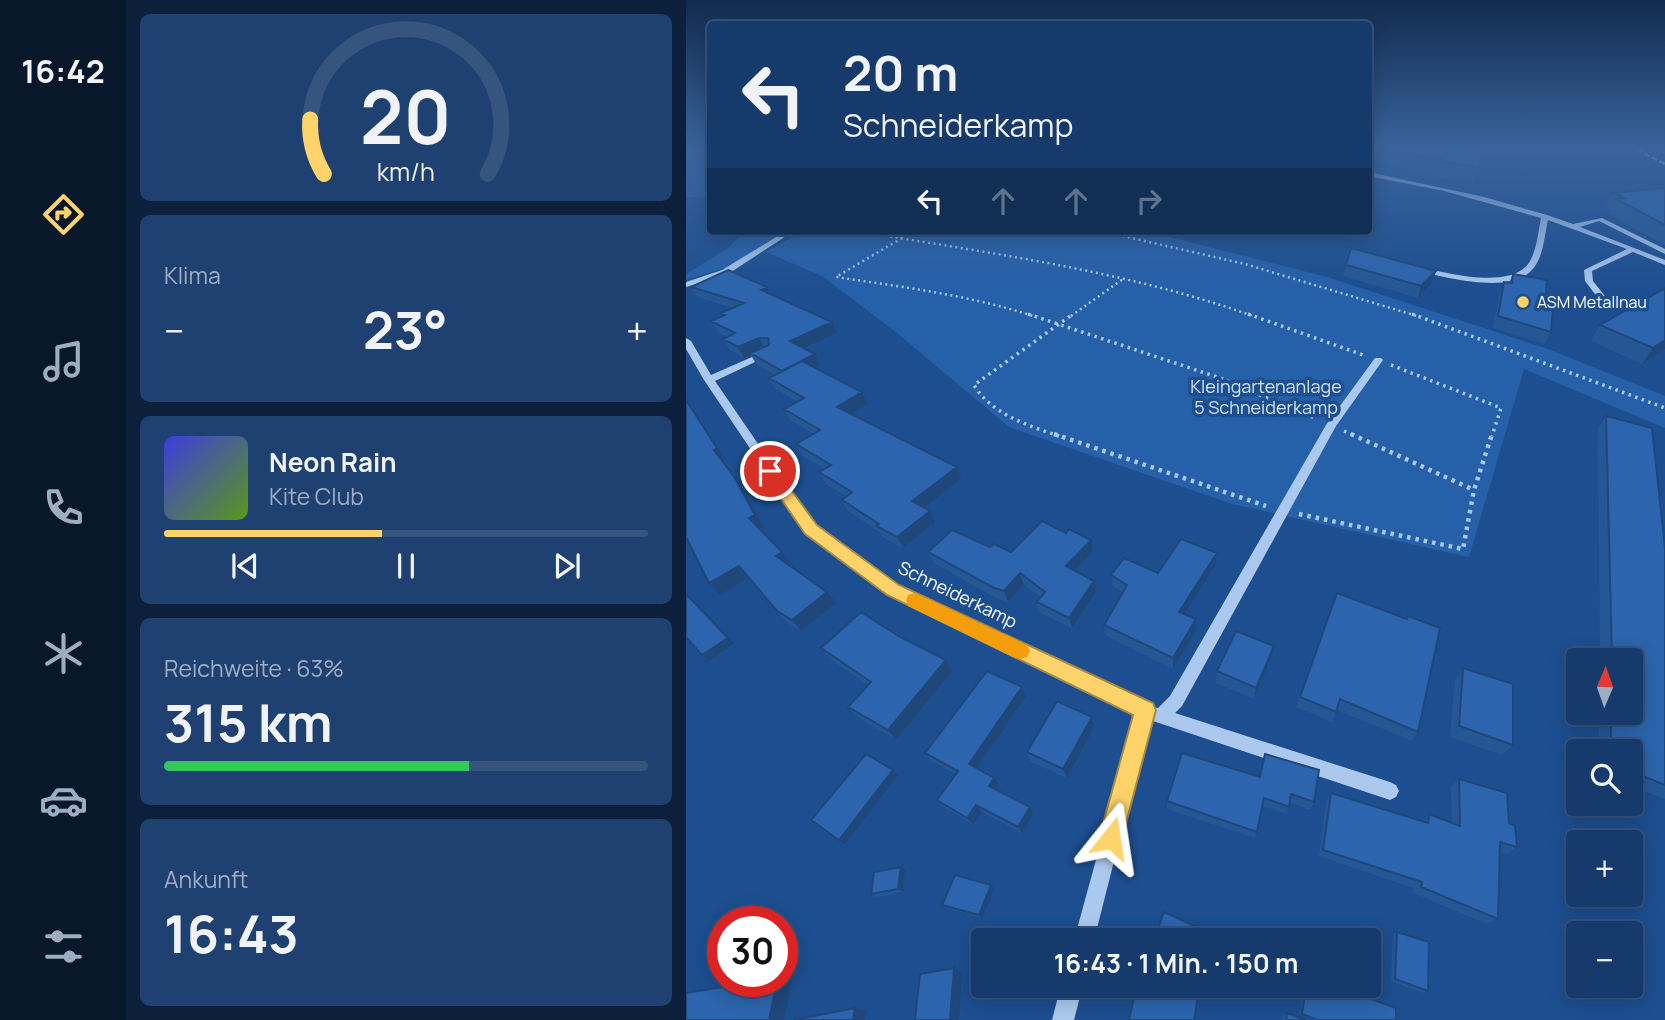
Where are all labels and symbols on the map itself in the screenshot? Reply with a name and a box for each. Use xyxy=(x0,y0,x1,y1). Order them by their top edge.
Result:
place label: ASM Metallnau xyxy=(1537,291,1647,313)
marker: ASM Metallnau xyxy=(1515,294,1531,310)
park label: Kleingartenanlage 5 Schneiderkamp xyxy=(1190,374,1342,419)
pin xyxy=(740,441,800,501)
street label: Schneiderkamp xyxy=(894,555,1022,633)
north arrow xyxy=(1566,648,1643,724)
position arrow xyxy=(1074,801,1148,875)
speed limit sign: 30 xyxy=(707,906,798,997)

